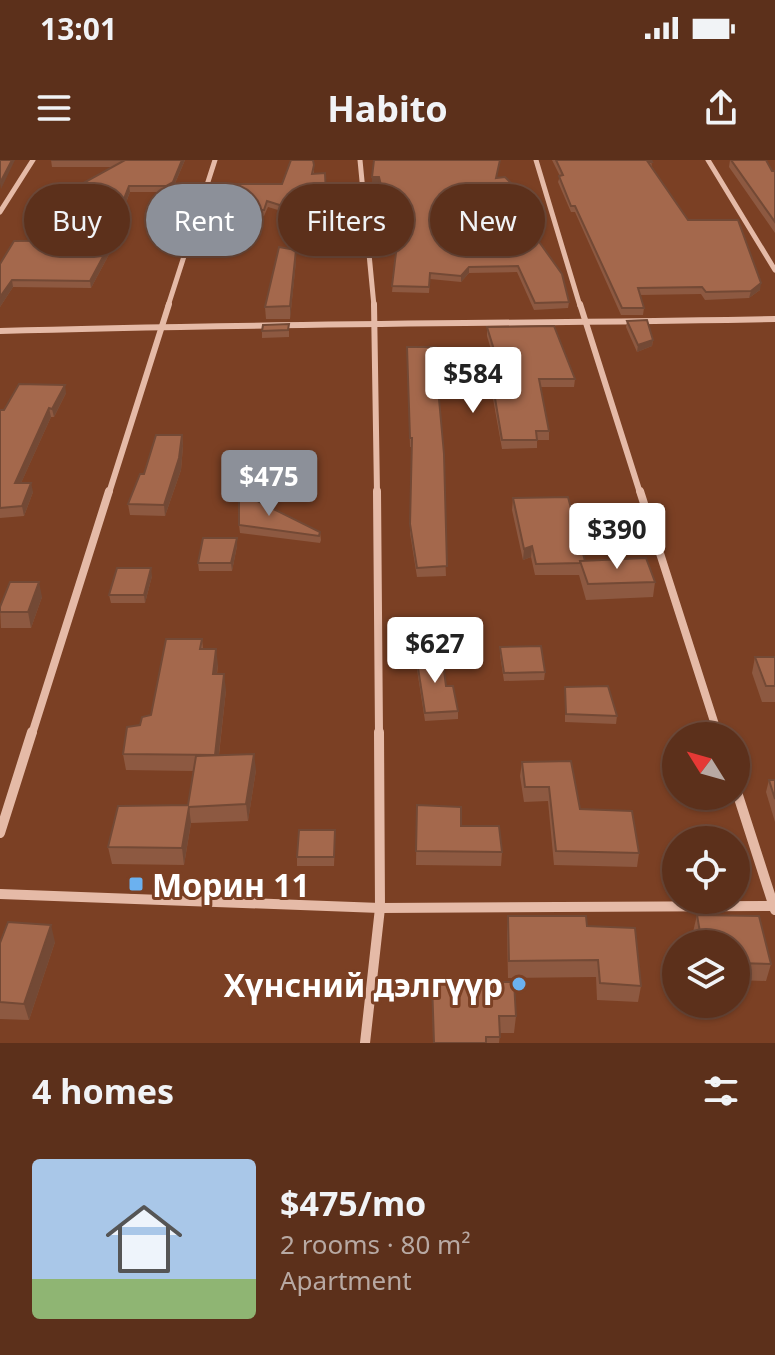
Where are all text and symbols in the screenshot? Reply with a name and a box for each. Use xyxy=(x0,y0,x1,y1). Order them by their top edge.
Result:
text: 13:01 xyxy=(40,8,117,49)
text: Habito xyxy=(327,84,448,133)
icon: menu xyxy=(32,86,76,130)
icon: share xyxy=(699,86,743,130)
chip: Buy xyxy=(24,184,130,256)
chip: Rent xyxy=(146,184,262,256)
chip: Filters xyxy=(278,184,414,256)
chip: New xyxy=(430,184,545,256)
pin: $584 xyxy=(426,347,520,415)
text: $584 xyxy=(443,355,503,391)
pin: $475 xyxy=(222,450,316,518)
text: $475 xyxy=(239,458,299,494)
pin: $390 xyxy=(570,503,664,571)
text: $390 xyxy=(587,511,647,547)
pin: $627 xyxy=(388,617,482,685)
text: $627 xyxy=(405,625,465,661)
north arrow xyxy=(662,722,750,810)
map controls xyxy=(662,722,750,1018)
button: locate xyxy=(662,826,750,914)
place label: Морин 11 xyxy=(152,863,310,906)
marker: Морин 11 xyxy=(127,875,145,893)
button: layers xyxy=(662,930,750,1018)
place label: Хүнсний дэлгүүр xyxy=(224,963,503,1006)
marker: Хүнсний дэлгүүр xyxy=(510,975,528,993)
text: 4 homes xyxy=(32,1068,174,1114)
icon: filters xyxy=(699,1069,743,1113)
text: $475/mo xyxy=(280,1180,426,1226)
icon: home xyxy=(96,1191,192,1287)
text: 2 rooms · 80 m² xyxy=(280,1226,470,1262)
text: Apartment xyxy=(280,1262,412,1298)

